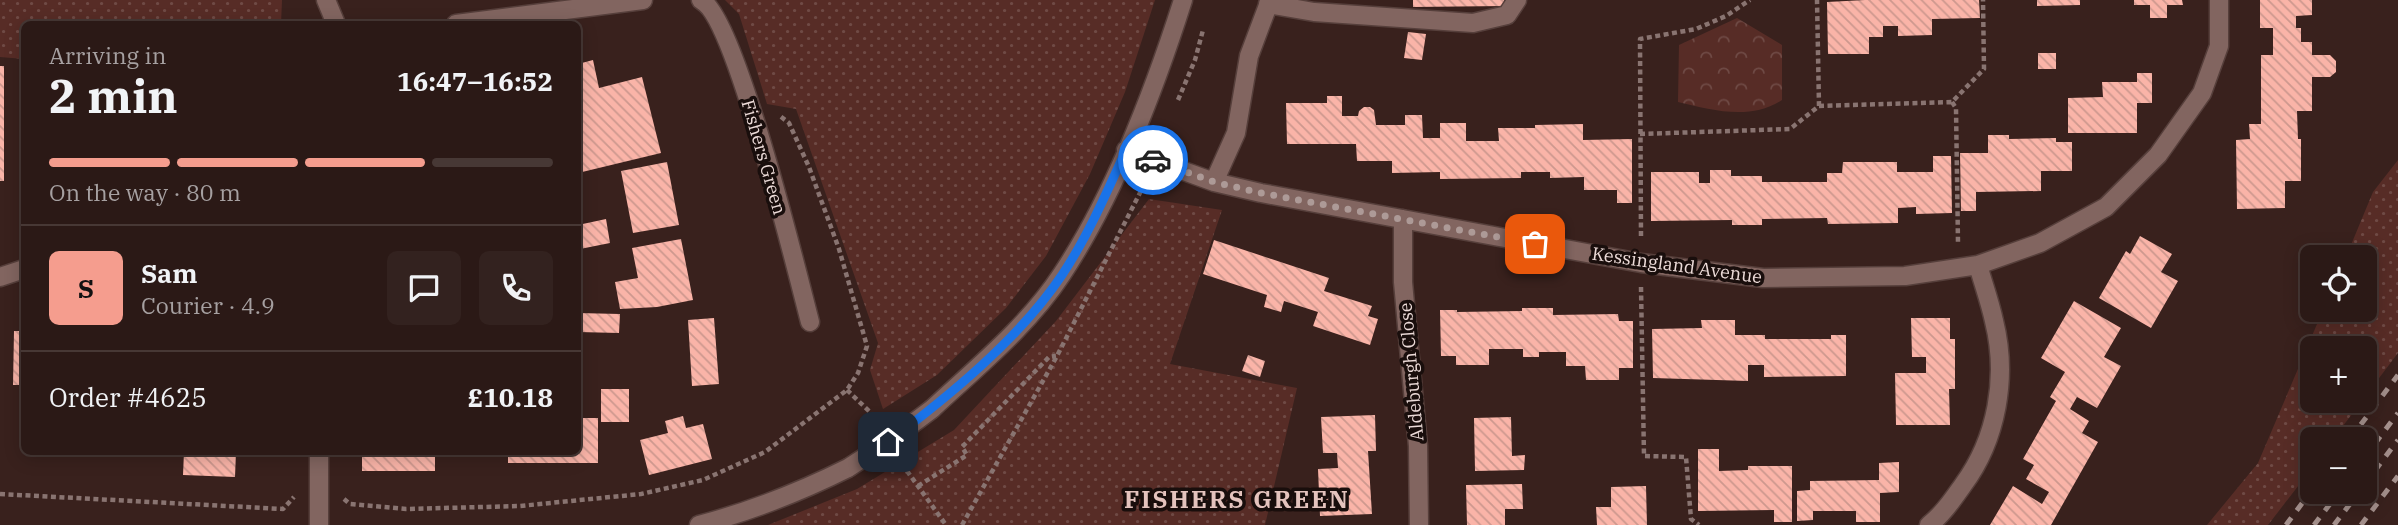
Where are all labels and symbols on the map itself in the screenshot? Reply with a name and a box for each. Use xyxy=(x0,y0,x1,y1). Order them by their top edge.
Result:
street label: Fishers Green xyxy=(737,97,791,217)
courier xyxy=(1118,125,1188,195)
pin xyxy=(1505,214,1565,274)
street label: Kessingland Avenue xyxy=(1590,242,1764,288)
street label: Aldeburgh Close xyxy=(1393,302,1429,442)
pin xyxy=(858,412,918,472)
district label: FISHERS GREEN xyxy=(1124,483,1350,515)

